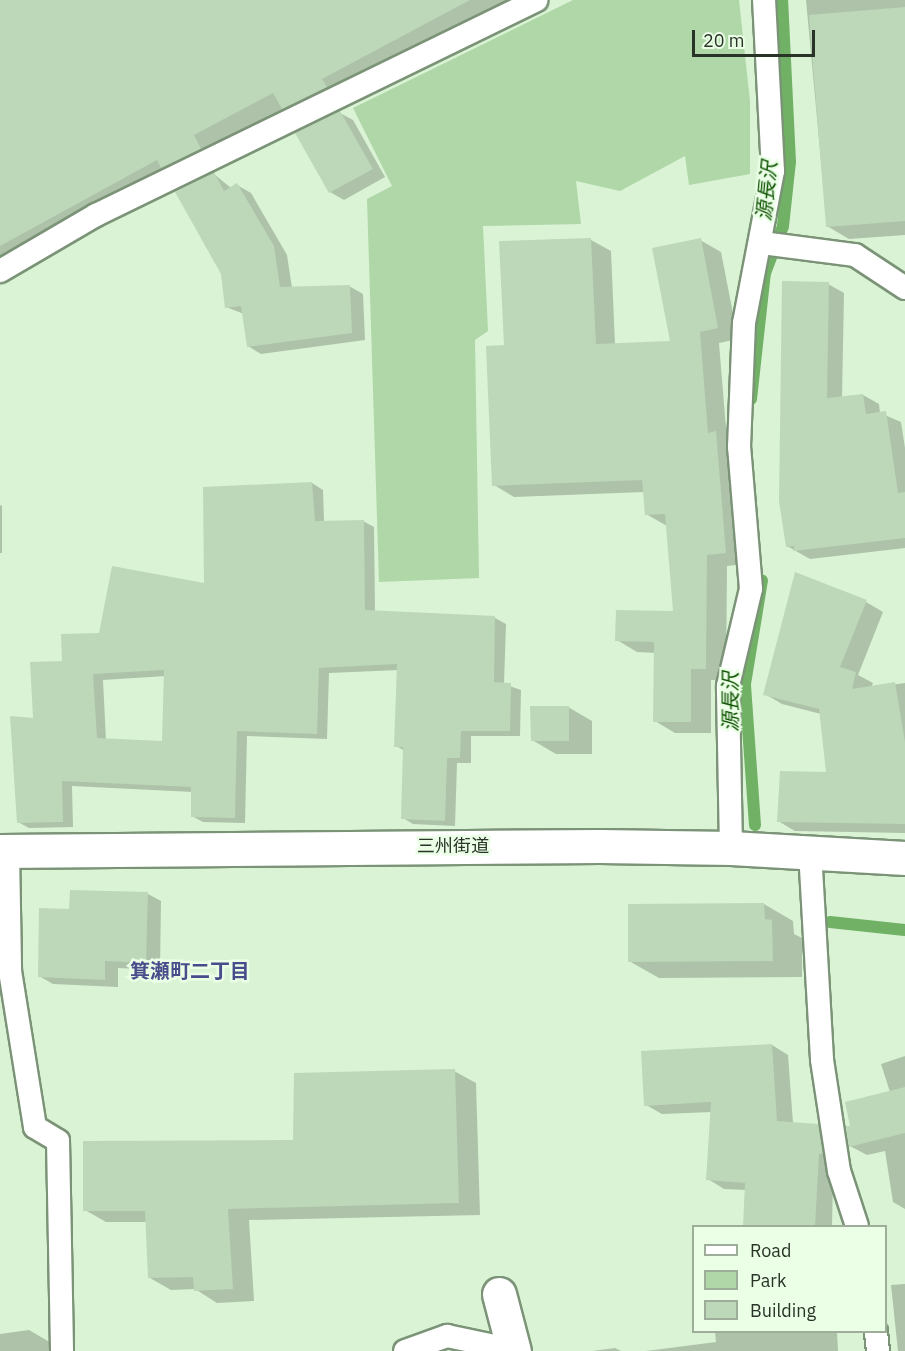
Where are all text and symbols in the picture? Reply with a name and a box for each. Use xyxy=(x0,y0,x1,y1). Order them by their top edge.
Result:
scale bar xyxy=(695,18,818,56)
text: 20 m xyxy=(703,29,745,52)
water label: 源長沢 xyxy=(751,160,781,222)
water label: 源長沢 xyxy=(718,672,742,732)
street label: 三州街道 xyxy=(417,835,489,857)
district label: 箕瀬町二丁目 xyxy=(130,958,250,982)
legend xyxy=(692,1225,887,1333)
text: Road xyxy=(750,1239,791,1262)
text: Park xyxy=(750,1269,786,1292)
text: Building xyxy=(750,1299,816,1322)

